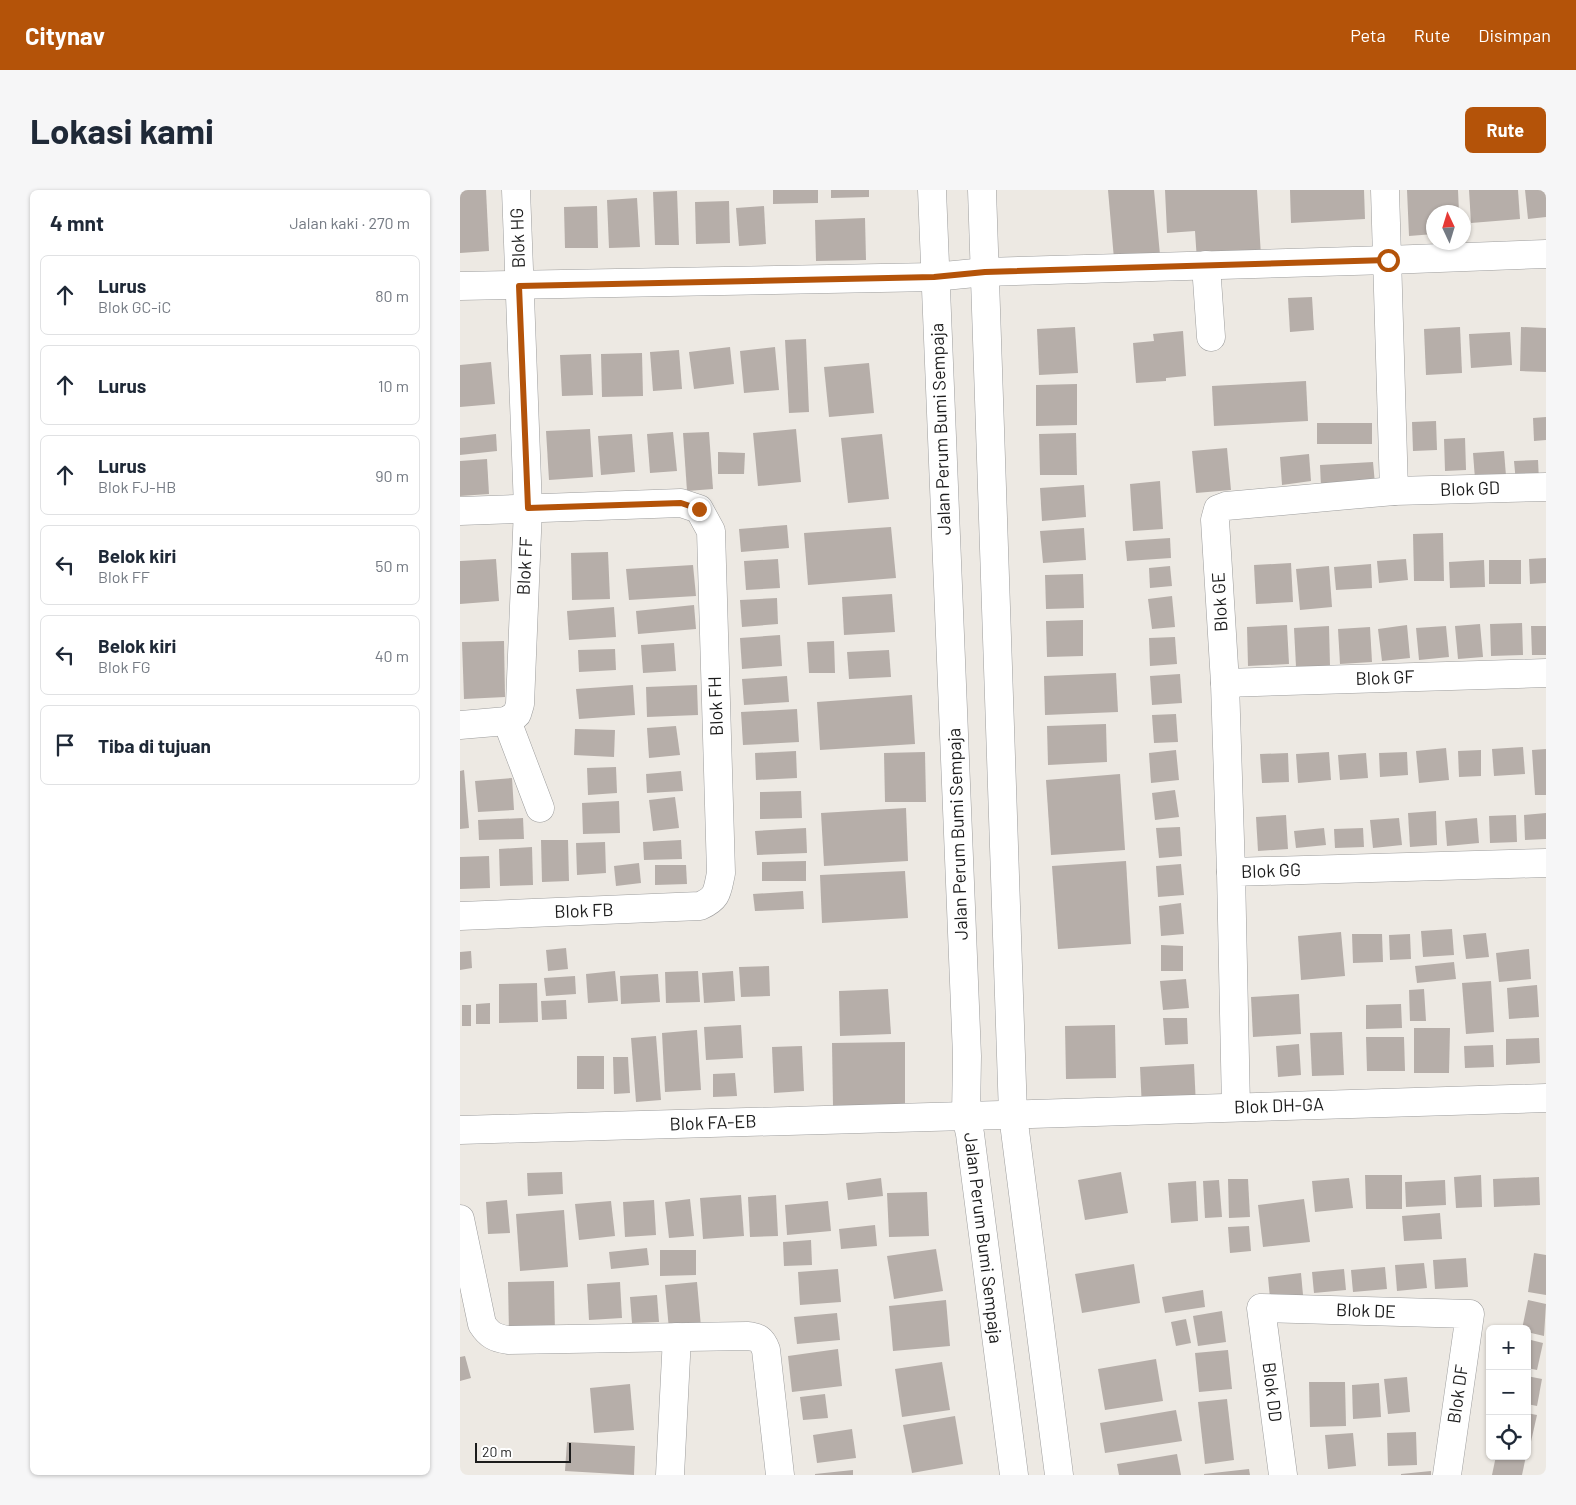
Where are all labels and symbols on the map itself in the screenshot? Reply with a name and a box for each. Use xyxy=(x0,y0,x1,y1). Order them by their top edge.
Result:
north arrow xyxy=(1426,205,1471,250)
street label: Blok HG xyxy=(505,207,529,269)
route start xyxy=(1377,249,1400,272)
street label: Jalan Perum Bumi Sempaja xyxy=(925,323,955,536)
street label: Blok GD xyxy=(1440,476,1500,500)
route end xyxy=(688,498,711,521)
street label: Blok FF xyxy=(511,536,537,596)
street label: Blok GE xyxy=(1206,572,1232,632)
street label: Blok GF xyxy=(1355,665,1415,689)
street label: Blok FH xyxy=(703,676,727,736)
street label: Jalan Perum Bumi Sempaja xyxy=(942,728,972,941)
street label: Blok GG xyxy=(1241,858,1301,882)
street label: Blok FB xyxy=(554,898,614,922)
street label: Blok DH-GA xyxy=(1234,1092,1324,1118)
street label: Blok FA-EB xyxy=(669,1109,757,1135)
street label: Jalan Perum Bumi Sempaja xyxy=(960,1131,1008,1345)
street label: Blok DE xyxy=(1336,1298,1396,1322)
street label: Blok DD xyxy=(1258,1361,1288,1423)
street label: Blok DF xyxy=(1442,1363,1472,1425)
scale bar xyxy=(475,1440,571,1463)

